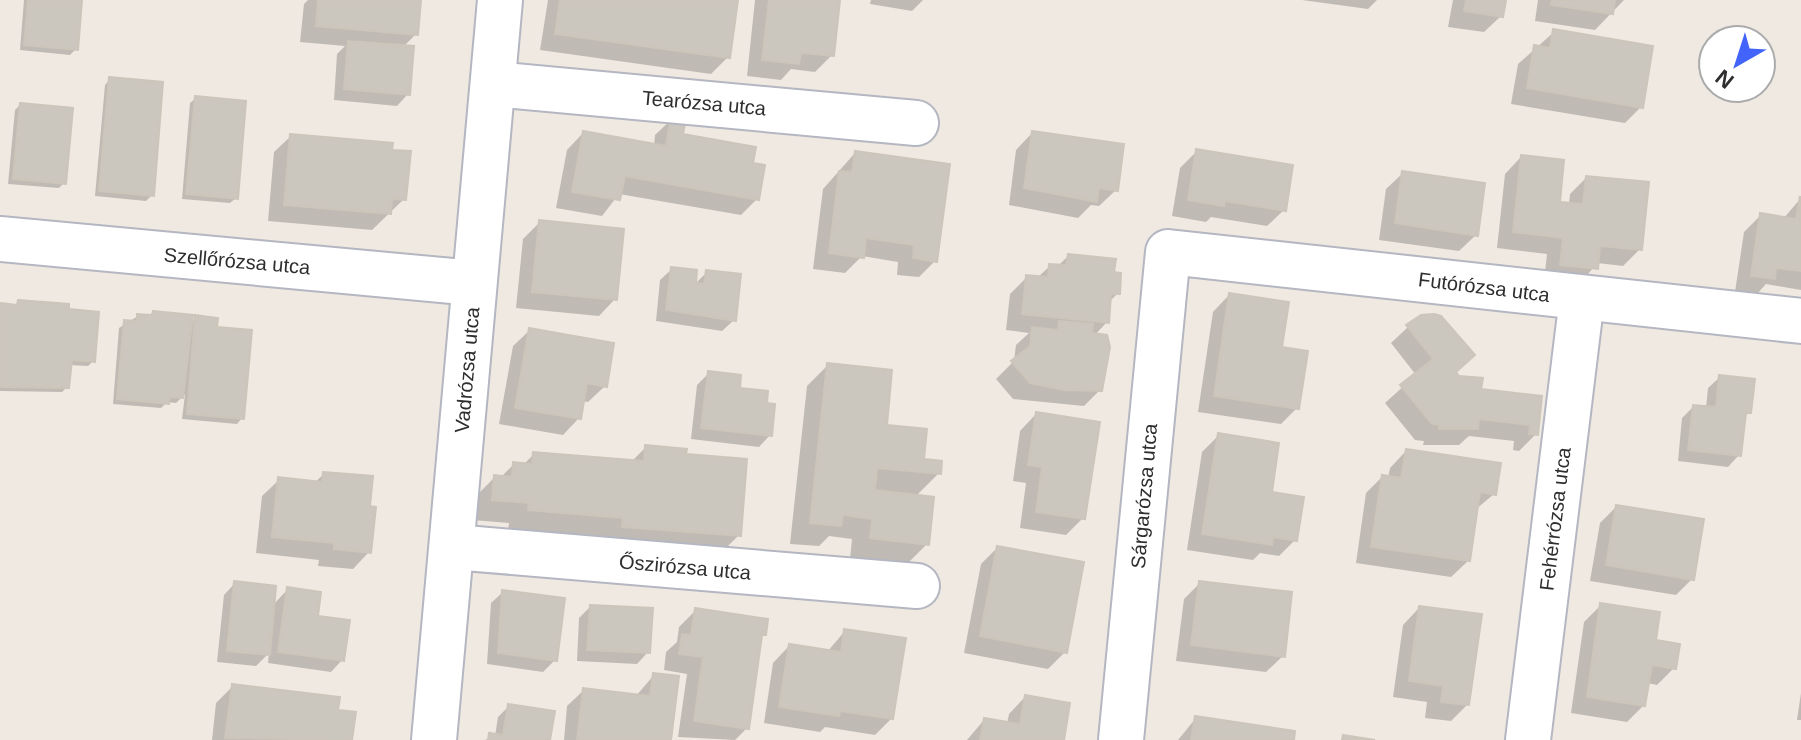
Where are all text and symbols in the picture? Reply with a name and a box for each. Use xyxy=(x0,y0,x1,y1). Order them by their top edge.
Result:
north arrow xyxy=(1697,24,1777,104)
text: N xyxy=(1711,64,1739,94)
street label: Tearózsa utca xyxy=(641,87,768,119)
street label: Szellőrózsa utca xyxy=(163,244,312,278)
street label: Futórózsa utca xyxy=(1417,268,1552,306)
street label: Vadrózsa utca xyxy=(451,305,484,434)
street label: Sárgarózsa utca xyxy=(1127,422,1161,570)
street label: Fehérrózsa utca xyxy=(1535,445,1575,592)
street label: Őszirózsa utca xyxy=(618,550,753,584)

